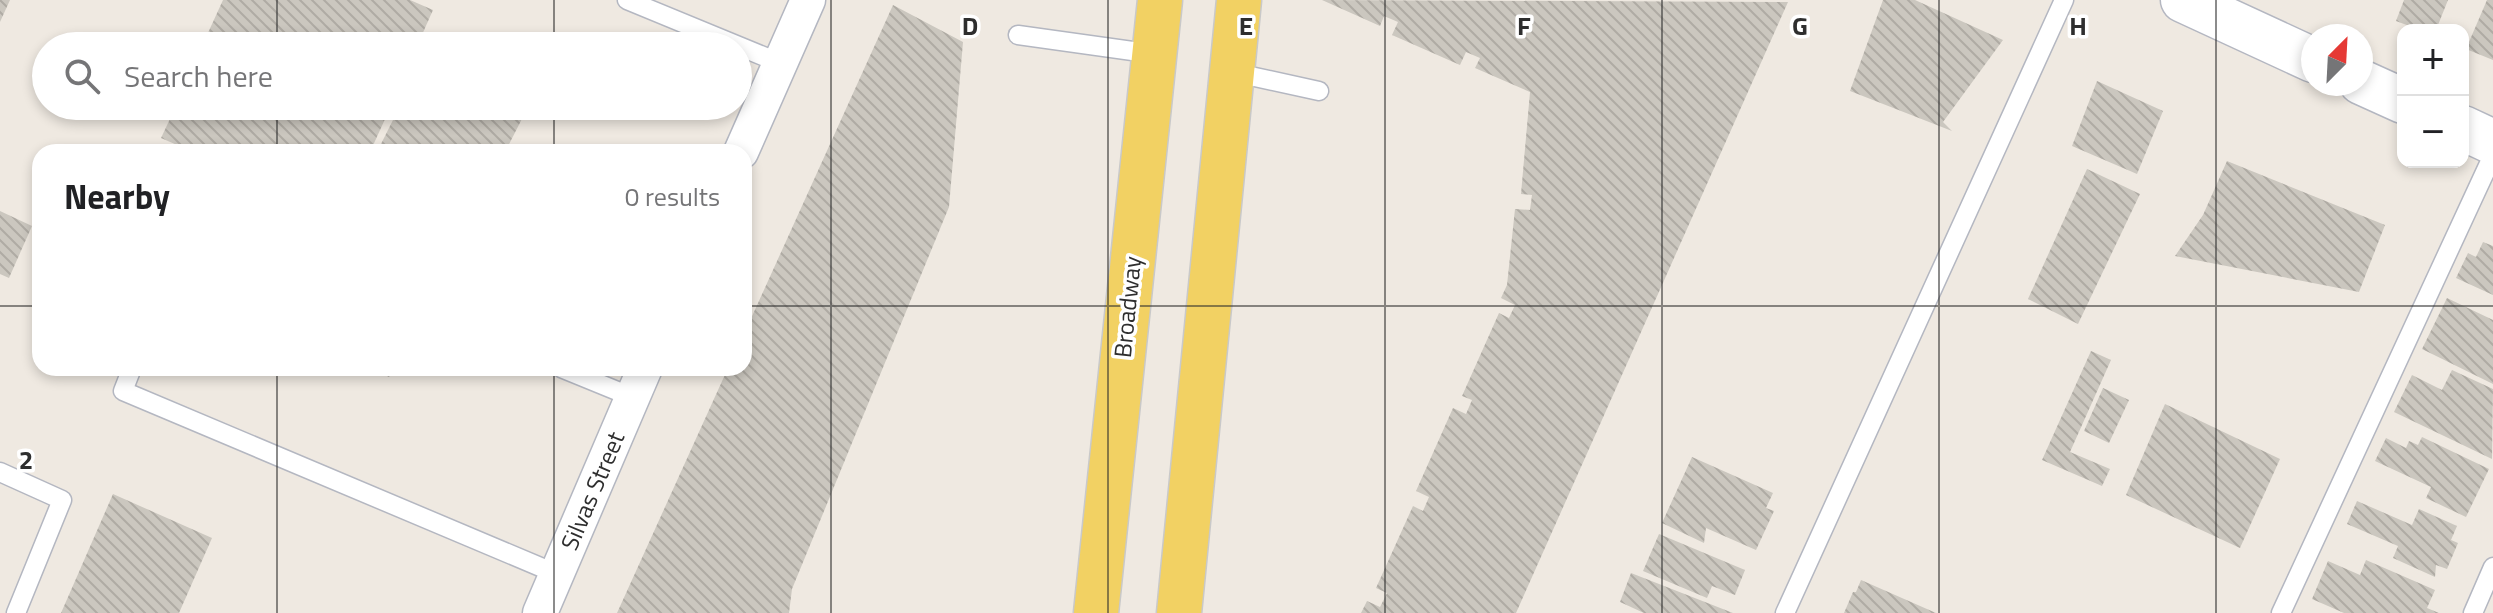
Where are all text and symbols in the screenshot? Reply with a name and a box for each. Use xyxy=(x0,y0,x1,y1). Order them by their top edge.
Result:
text: D xyxy=(962,6,978,45)
text: E xyxy=(1239,6,1253,45)
text: F xyxy=(1517,6,1531,45)
text: G xyxy=(1792,6,1808,45)
text: H xyxy=(2069,6,2087,45)
north arrow xyxy=(2301,24,2373,96)
map controls xyxy=(2397,24,2469,168)
button: + xyxy=(2397,24,2469,96)
search box xyxy=(32,32,752,120)
text: Search here xyxy=(124,53,273,99)
icon: search xyxy=(60,54,104,98)
button: − xyxy=(2397,96,2469,168)
text: Nearby xyxy=(64,170,170,222)
text: 0 results xyxy=(625,177,720,216)
street label: Broadway xyxy=(1104,254,1150,359)
street label: Silvas Street xyxy=(551,425,633,555)
text: 2 xyxy=(19,440,33,479)

